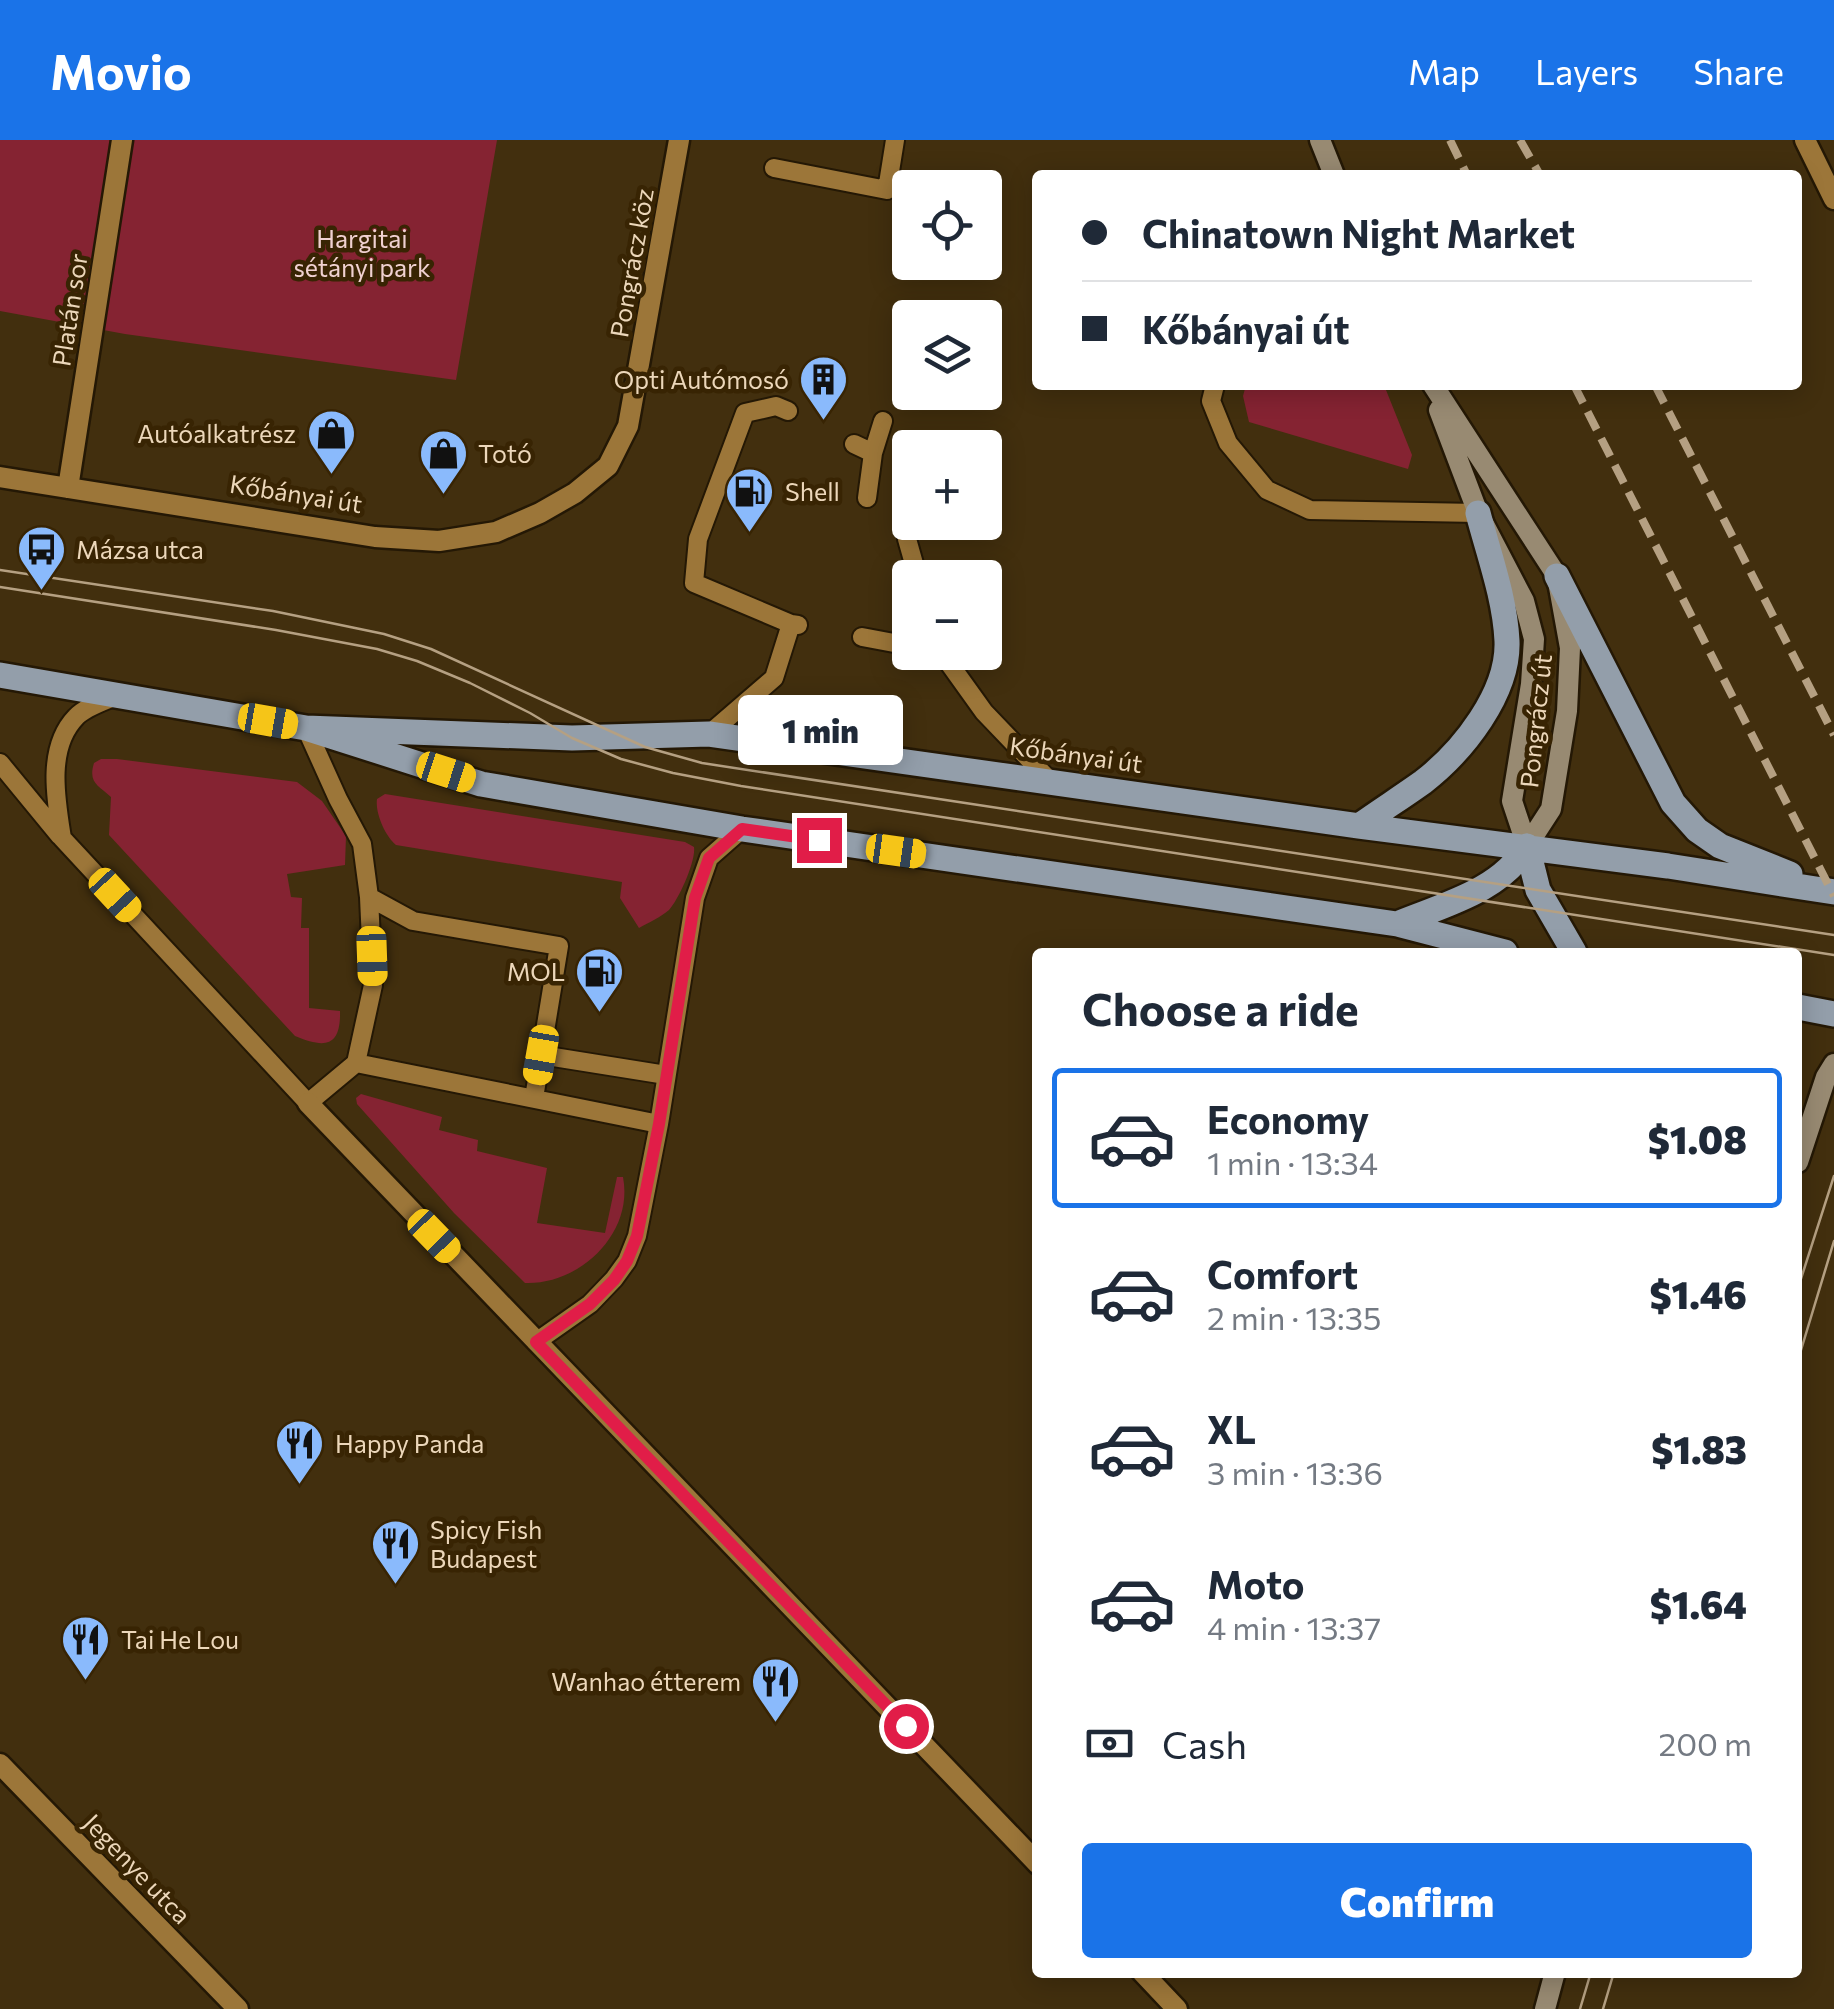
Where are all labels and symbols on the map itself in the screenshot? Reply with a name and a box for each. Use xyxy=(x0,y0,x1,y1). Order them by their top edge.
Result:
street label: Pongrácz köz xyxy=(603,186,659,340)
park label: Hargitai sétányi park xyxy=(293,223,431,282)
street label: Platán sor xyxy=(45,251,93,368)
building icon: Opti Autómosó xyxy=(798,354,850,422)
place label: Opti Autómosó xyxy=(614,364,789,394)
shop icon: Autóalkatrész xyxy=(305,408,357,476)
place label: Autóalkatrész xyxy=(137,418,296,448)
shop icon: Totó xyxy=(417,428,469,496)
place label: Totó xyxy=(478,438,532,468)
fuel station icon: Shell xyxy=(724,466,776,534)
street label: Kőbányai út xyxy=(228,468,365,518)
place label: Shell xyxy=(785,476,840,506)
bus stop icon: Mázsa utca xyxy=(15,524,67,592)
place label: Mázsa utca xyxy=(76,534,204,564)
street label: Pongrácz út xyxy=(1513,652,1557,789)
callout: 1 min xyxy=(736,695,902,765)
car xyxy=(236,701,300,741)
street label: Kőbányai út xyxy=(1008,730,1144,778)
car xyxy=(413,748,479,796)
route end xyxy=(797,818,842,863)
car xyxy=(864,832,928,870)
car xyxy=(84,863,146,927)
car xyxy=(356,925,388,987)
fuel station icon: MOL xyxy=(574,946,626,1014)
place label: MOL xyxy=(507,956,565,986)
car xyxy=(521,1023,561,1087)
car xyxy=(402,1204,466,1268)
restaurant icon: Happy Panda xyxy=(274,1418,326,1486)
place label: Happy Panda xyxy=(335,1428,484,1458)
place label: Spicy Fish Budapest xyxy=(430,1514,542,1573)
restaurant icon: Spicy Fish Budapest xyxy=(369,1518,421,1586)
restaurant icon: Tai He Lou xyxy=(60,1614,112,1682)
place label: Tai He Lou xyxy=(121,1624,239,1654)
restaurant icon: Wanhao étterem xyxy=(750,1656,802,1724)
place label: Wanhao étterem xyxy=(551,1666,741,1696)
route start xyxy=(884,1704,929,1749)
street label: Jegenye utca xyxy=(78,1807,197,1929)

